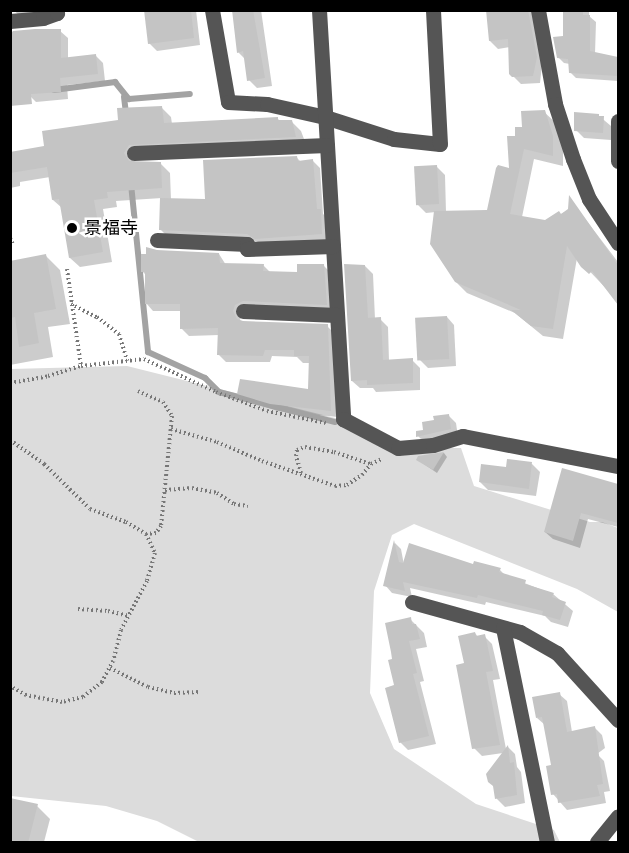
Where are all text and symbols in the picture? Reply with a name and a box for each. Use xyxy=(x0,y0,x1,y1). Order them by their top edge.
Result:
place label: 景福寺 xyxy=(84,217,138,239)
marker: 景福寺 xyxy=(65,221,79,235)

